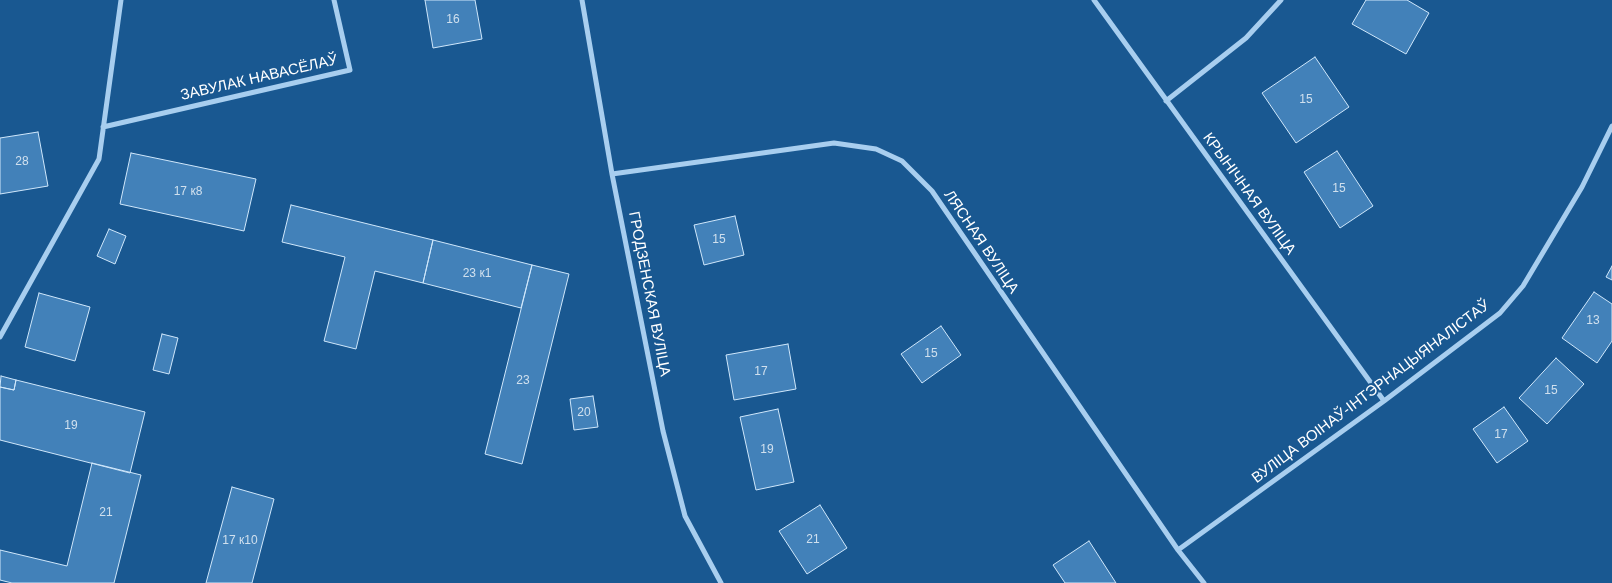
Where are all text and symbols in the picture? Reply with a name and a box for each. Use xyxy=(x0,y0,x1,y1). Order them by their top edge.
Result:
house number: 16 xyxy=(446,13,460,27)
street label: ЗАВУЛАК НАВАСЁЛАЎ xyxy=(179,51,339,105)
house number: 15 xyxy=(1299,93,1313,107)
street label: КРЫНІЧНАЯ ВУЛІЦА xyxy=(1199,129,1299,259)
house number: 28 xyxy=(15,155,29,169)
house number: 15 xyxy=(1332,182,1346,196)
house number: 17 к8 xyxy=(174,185,202,199)
street label: ЛЯСНАЯ ВУЛІЦА xyxy=(940,187,1022,297)
street label: ГРОДЗЕНСКАЯ ВУЛІЦА xyxy=(624,210,674,378)
house number: 15 xyxy=(712,233,726,247)
house number: 23 к1 xyxy=(463,267,491,281)
street label: ВУЛІЦА ВОІНАЎ-ІНТЭРНАЦЫЯНАЛІСТАЎ xyxy=(1248,297,1494,487)
house number: 13 xyxy=(1586,314,1600,328)
house number: 15 xyxy=(924,347,938,361)
house number: 17 xyxy=(754,365,768,379)
house number: 23 xyxy=(516,374,530,388)
house number: 15 xyxy=(1544,384,1558,398)
house number: 20 xyxy=(577,406,591,420)
house number: 19 xyxy=(64,419,78,433)
house number: 17 xyxy=(1494,428,1508,442)
house number: 19 xyxy=(760,443,774,457)
house number: 21 xyxy=(99,506,113,520)
house number: 21 xyxy=(806,533,820,547)
house number: 17 к10 xyxy=(222,534,258,548)

